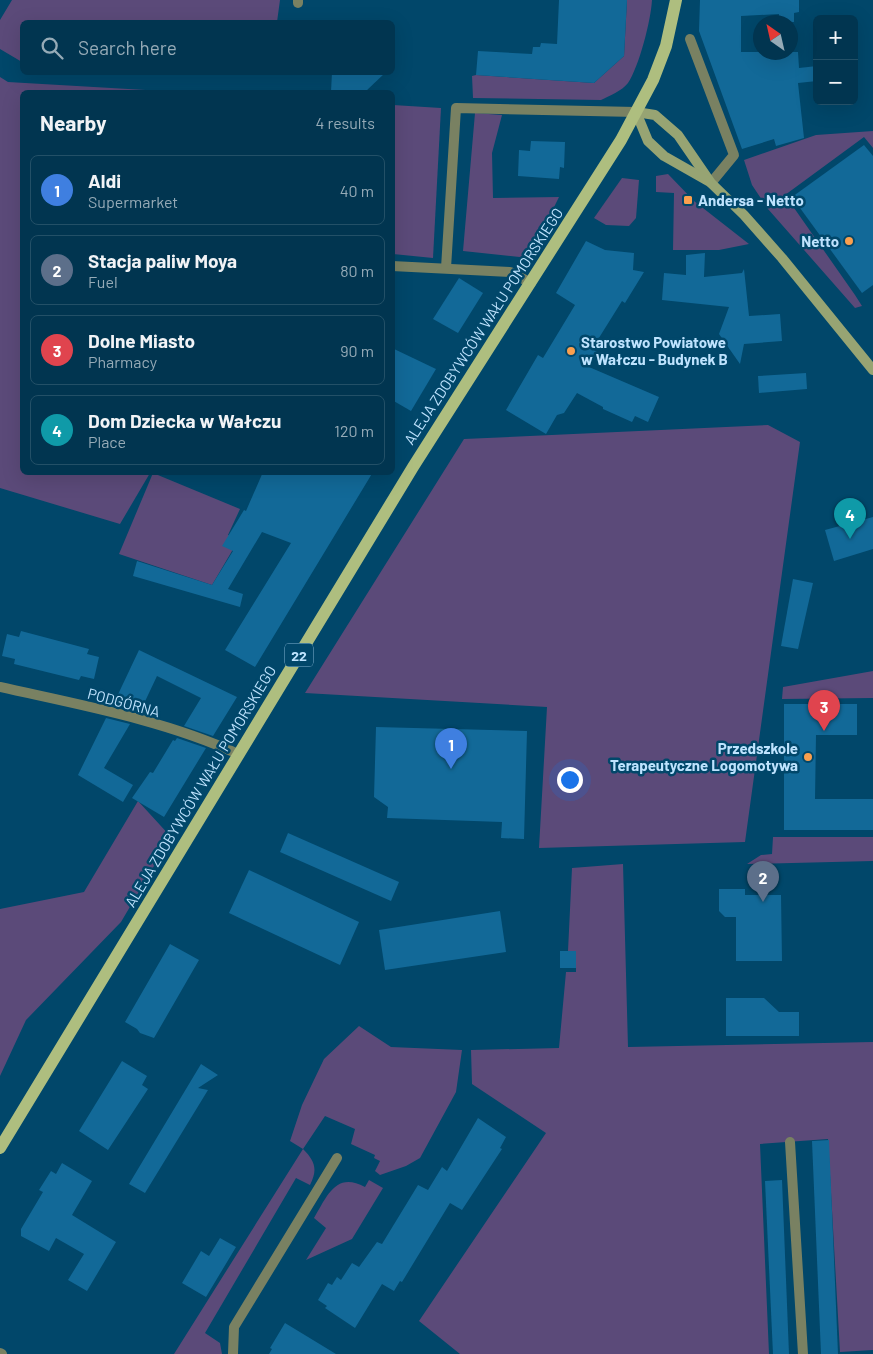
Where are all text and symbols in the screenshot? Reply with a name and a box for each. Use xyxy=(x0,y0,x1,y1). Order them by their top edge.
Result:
north arrow xyxy=(753,15,798,60)
map controls xyxy=(813,15,858,105)
button: + xyxy=(813,15,858,60)
search box xyxy=(20,20,395,75)
icon: search xyxy=(38,34,66,62)
text: Search here xyxy=(78,36,177,59)
button: − xyxy=(813,60,858,105)
text: Nearby xyxy=(40,110,106,135)
text: 4 results xyxy=(315,113,375,132)
text: Aldi xyxy=(88,169,121,192)
text: 1 xyxy=(54,181,60,200)
text: 40 m xyxy=(340,181,374,200)
place label: Andersa - Netto xyxy=(698,191,804,209)
text: Supermarket xyxy=(88,192,178,211)
marker: Andersa - Netto xyxy=(682,194,694,206)
street label: ALEJA ZDOBYWCÓW WAŁU POMORSKIEGO xyxy=(400,204,566,448)
place label: Netto xyxy=(801,232,839,250)
marker: Netto xyxy=(843,235,855,247)
text: Stacja paliw Moya xyxy=(88,249,237,272)
text: 2 xyxy=(53,261,61,280)
text: 80 m xyxy=(340,261,374,280)
text: Fuel xyxy=(88,272,118,291)
text: Dolne Miasto xyxy=(88,329,195,352)
place label: Starostwo Powiatowe w Wałczu - Budynek B xyxy=(581,333,728,368)
text: 3 xyxy=(53,341,61,360)
text: 90 m xyxy=(340,341,374,360)
marker: Starostwo Powiatowe w Wałczu - Budynek B xyxy=(565,345,577,357)
text: Pharmacy xyxy=(88,352,157,371)
text: Dom Dziecka w Wałczu xyxy=(88,409,281,432)
text: 4 xyxy=(52,421,62,440)
text: 120 m xyxy=(334,421,374,440)
text: Place xyxy=(88,432,126,451)
pin: 4 xyxy=(834,498,866,539)
road number: 22 xyxy=(285,644,313,666)
street label: ALEJA ZDOBYWCÓW WAŁU POMORSKIEGO xyxy=(121,662,279,910)
street label: PODGÓRNA xyxy=(86,684,162,720)
pin: 3 xyxy=(808,690,840,731)
pin: 1 xyxy=(435,728,467,769)
place label: Przedszkole Terapeutyczne Logomotywa xyxy=(610,739,798,774)
marker: Przedszkole Terapeutyczne Logomotywa xyxy=(802,751,814,763)
your location xyxy=(557,767,583,793)
pin: 2 xyxy=(747,861,779,902)

